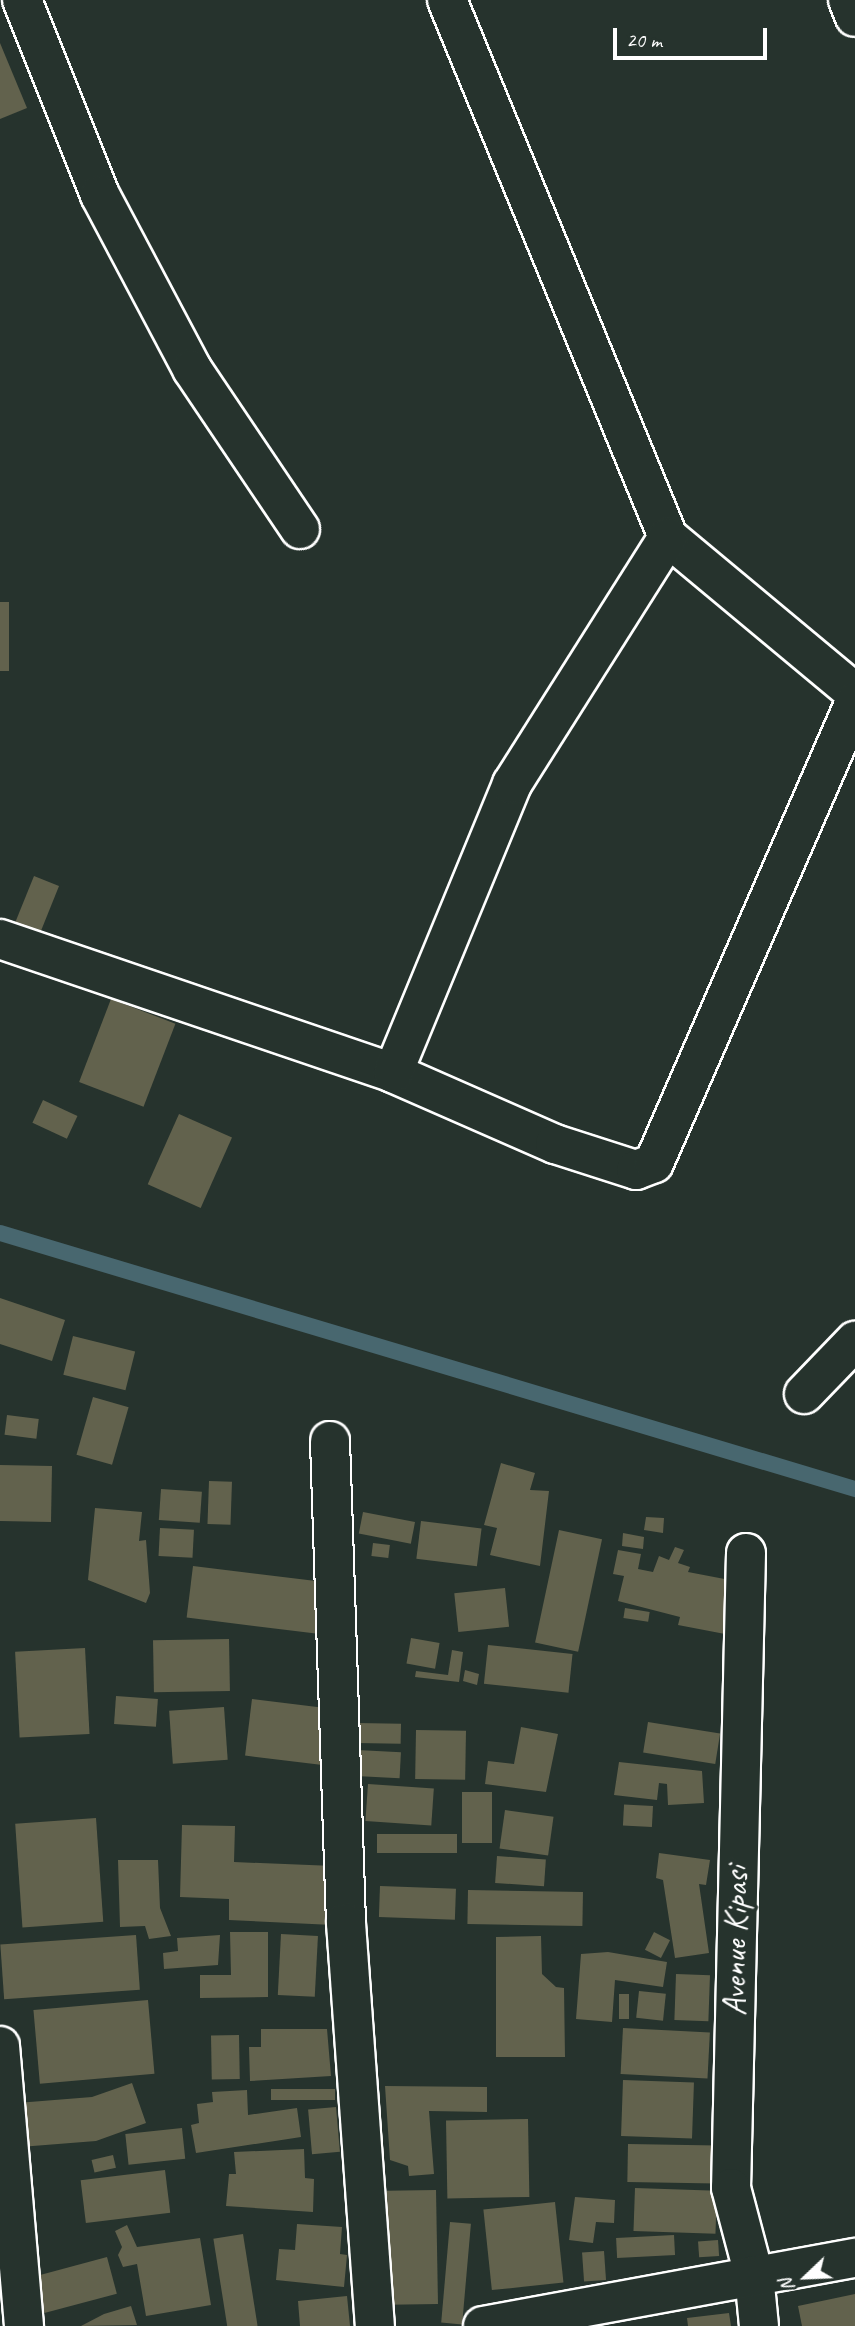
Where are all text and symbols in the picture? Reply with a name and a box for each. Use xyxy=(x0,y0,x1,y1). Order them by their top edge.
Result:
scale bar xyxy=(617,14,771,58)
text: 20 m xyxy=(626,27,662,53)
street label: Avenue Kipasi xyxy=(715,1866,757,2016)
north arrow xyxy=(771,2242,841,2312)
text: N xyxy=(773,2275,800,2295)

